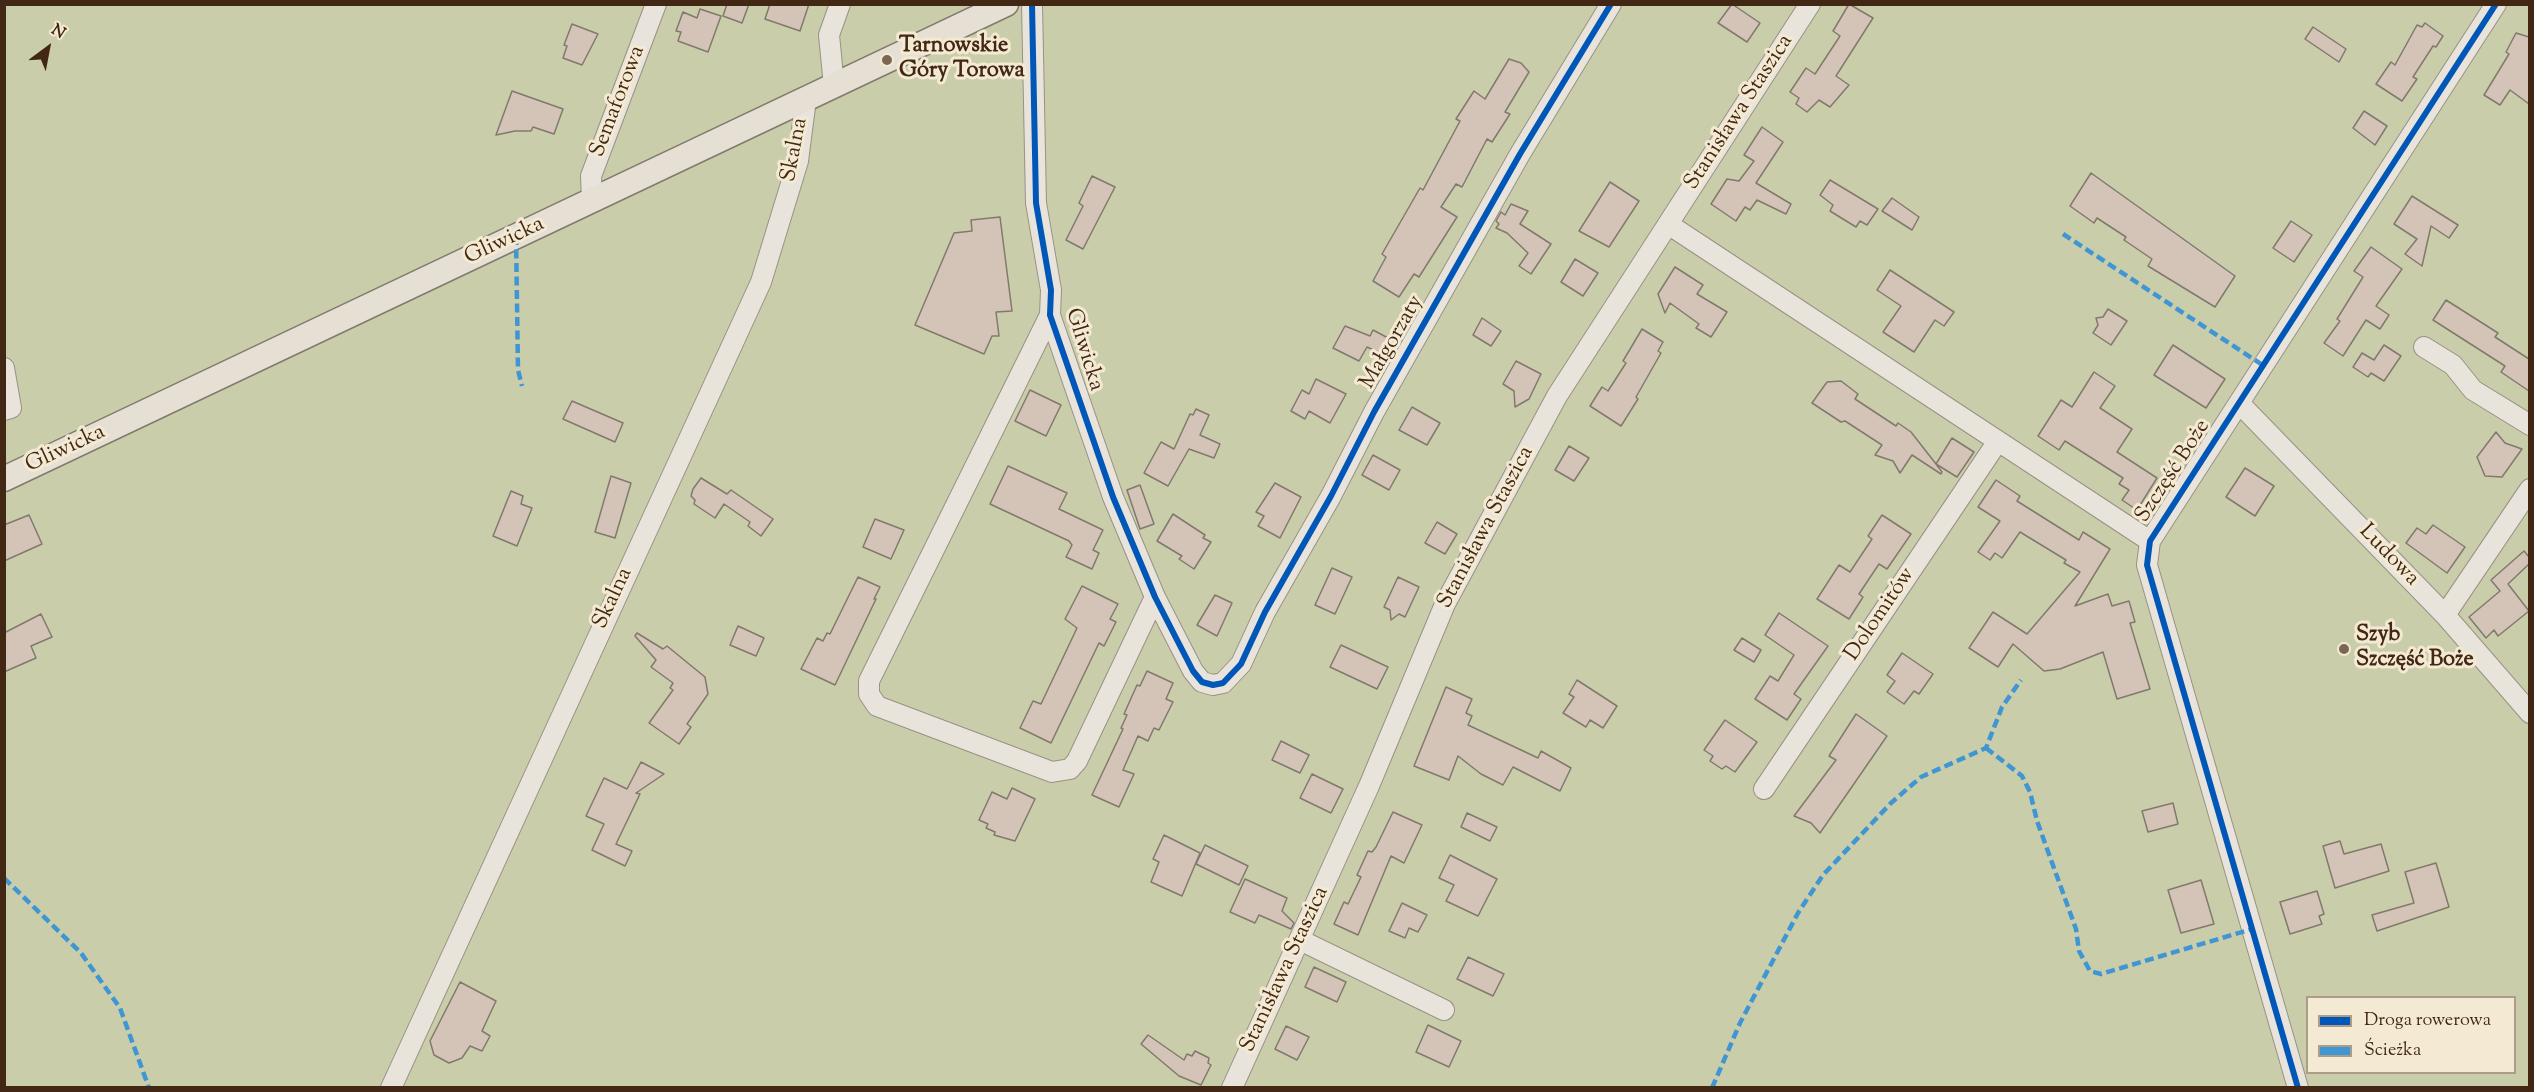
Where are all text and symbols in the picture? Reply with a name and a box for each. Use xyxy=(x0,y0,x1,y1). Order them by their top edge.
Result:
north arrow xyxy=(18,18,78,78)
text: N xyxy=(46,19,69,45)
street label: Stanisława Staszica xyxy=(1680,30,1800,196)
place label: Tarnowskie Góry Torowa xyxy=(899,34,1025,86)
street label: Semaforowa xyxy=(586,43,652,161)
marker: Tarnowskie Góry Torowa xyxy=(880,53,894,67)
street label: Skalna xyxy=(777,116,815,184)
street label: Gliwicka xyxy=(461,212,549,272)
street label: Małgorzaty xyxy=(1356,291,1430,395)
street label: Gliwicka xyxy=(1058,306,1108,394)
street label: Szczęść Boże xyxy=(2131,415,2217,529)
street label: Gliwicka xyxy=(22,420,110,480)
street label: Stanisława Staszica xyxy=(1433,442,1541,614)
street label: Ludowa xyxy=(2352,519,2424,593)
street label: Dolomitów xyxy=(1840,563,1922,667)
street label: Skalna xyxy=(588,564,640,634)
place label: Szyb Szczęść Boże xyxy=(2356,623,2474,674)
marker: Szyb Szczęść Boże xyxy=(2337,642,2351,656)
street label: Stanisława Staszica xyxy=(1236,883,1336,1057)
legend xyxy=(2306,996,2516,1074)
text: Droga rowerowa xyxy=(2364,1008,2491,1034)
text: Ścieżka xyxy=(2364,1038,2421,1064)

